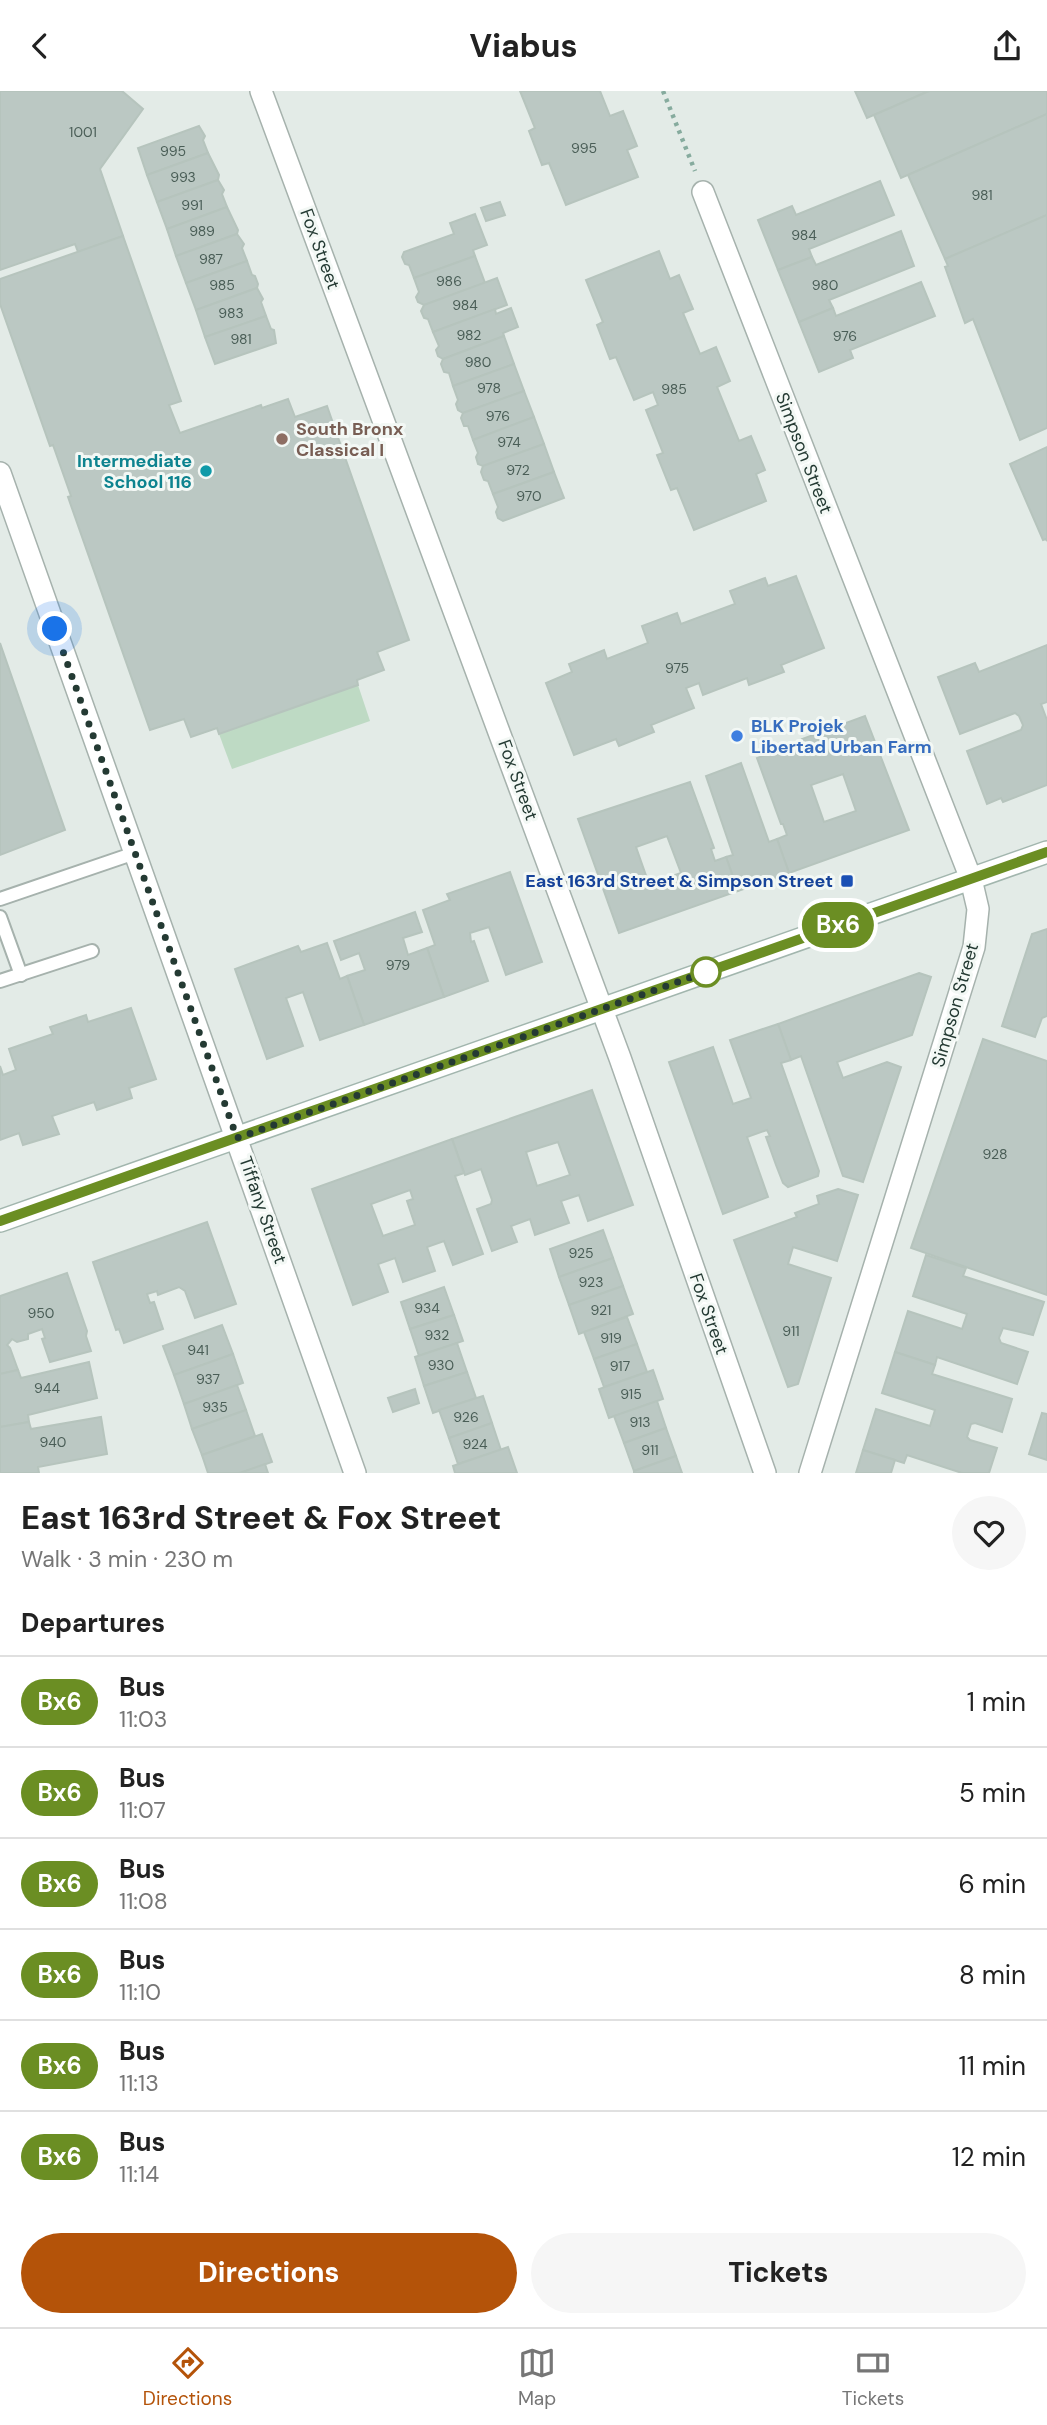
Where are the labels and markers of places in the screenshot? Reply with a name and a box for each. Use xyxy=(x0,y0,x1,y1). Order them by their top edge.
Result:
place label: South Bronx Classical I xyxy=(296,417,403,462)
marker: South Bronx Classical I xyxy=(274,431,290,447)
place label: Intermediate School 116 xyxy=(77,449,192,494)
marker: Intermediate School 116 xyxy=(198,463,214,479)
place label: BLK Projek Libertad Urban Farm xyxy=(751,714,932,759)
marker: BLK Projek Libertad Urban Farm xyxy=(729,728,745,744)
place label: East 163rd Street & Simpson Street xyxy=(525,869,833,893)
marker: East 163rd Street & Simpson Street xyxy=(839,873,855,889)
unlabelled marker xyxy=(691,957,721,987)

